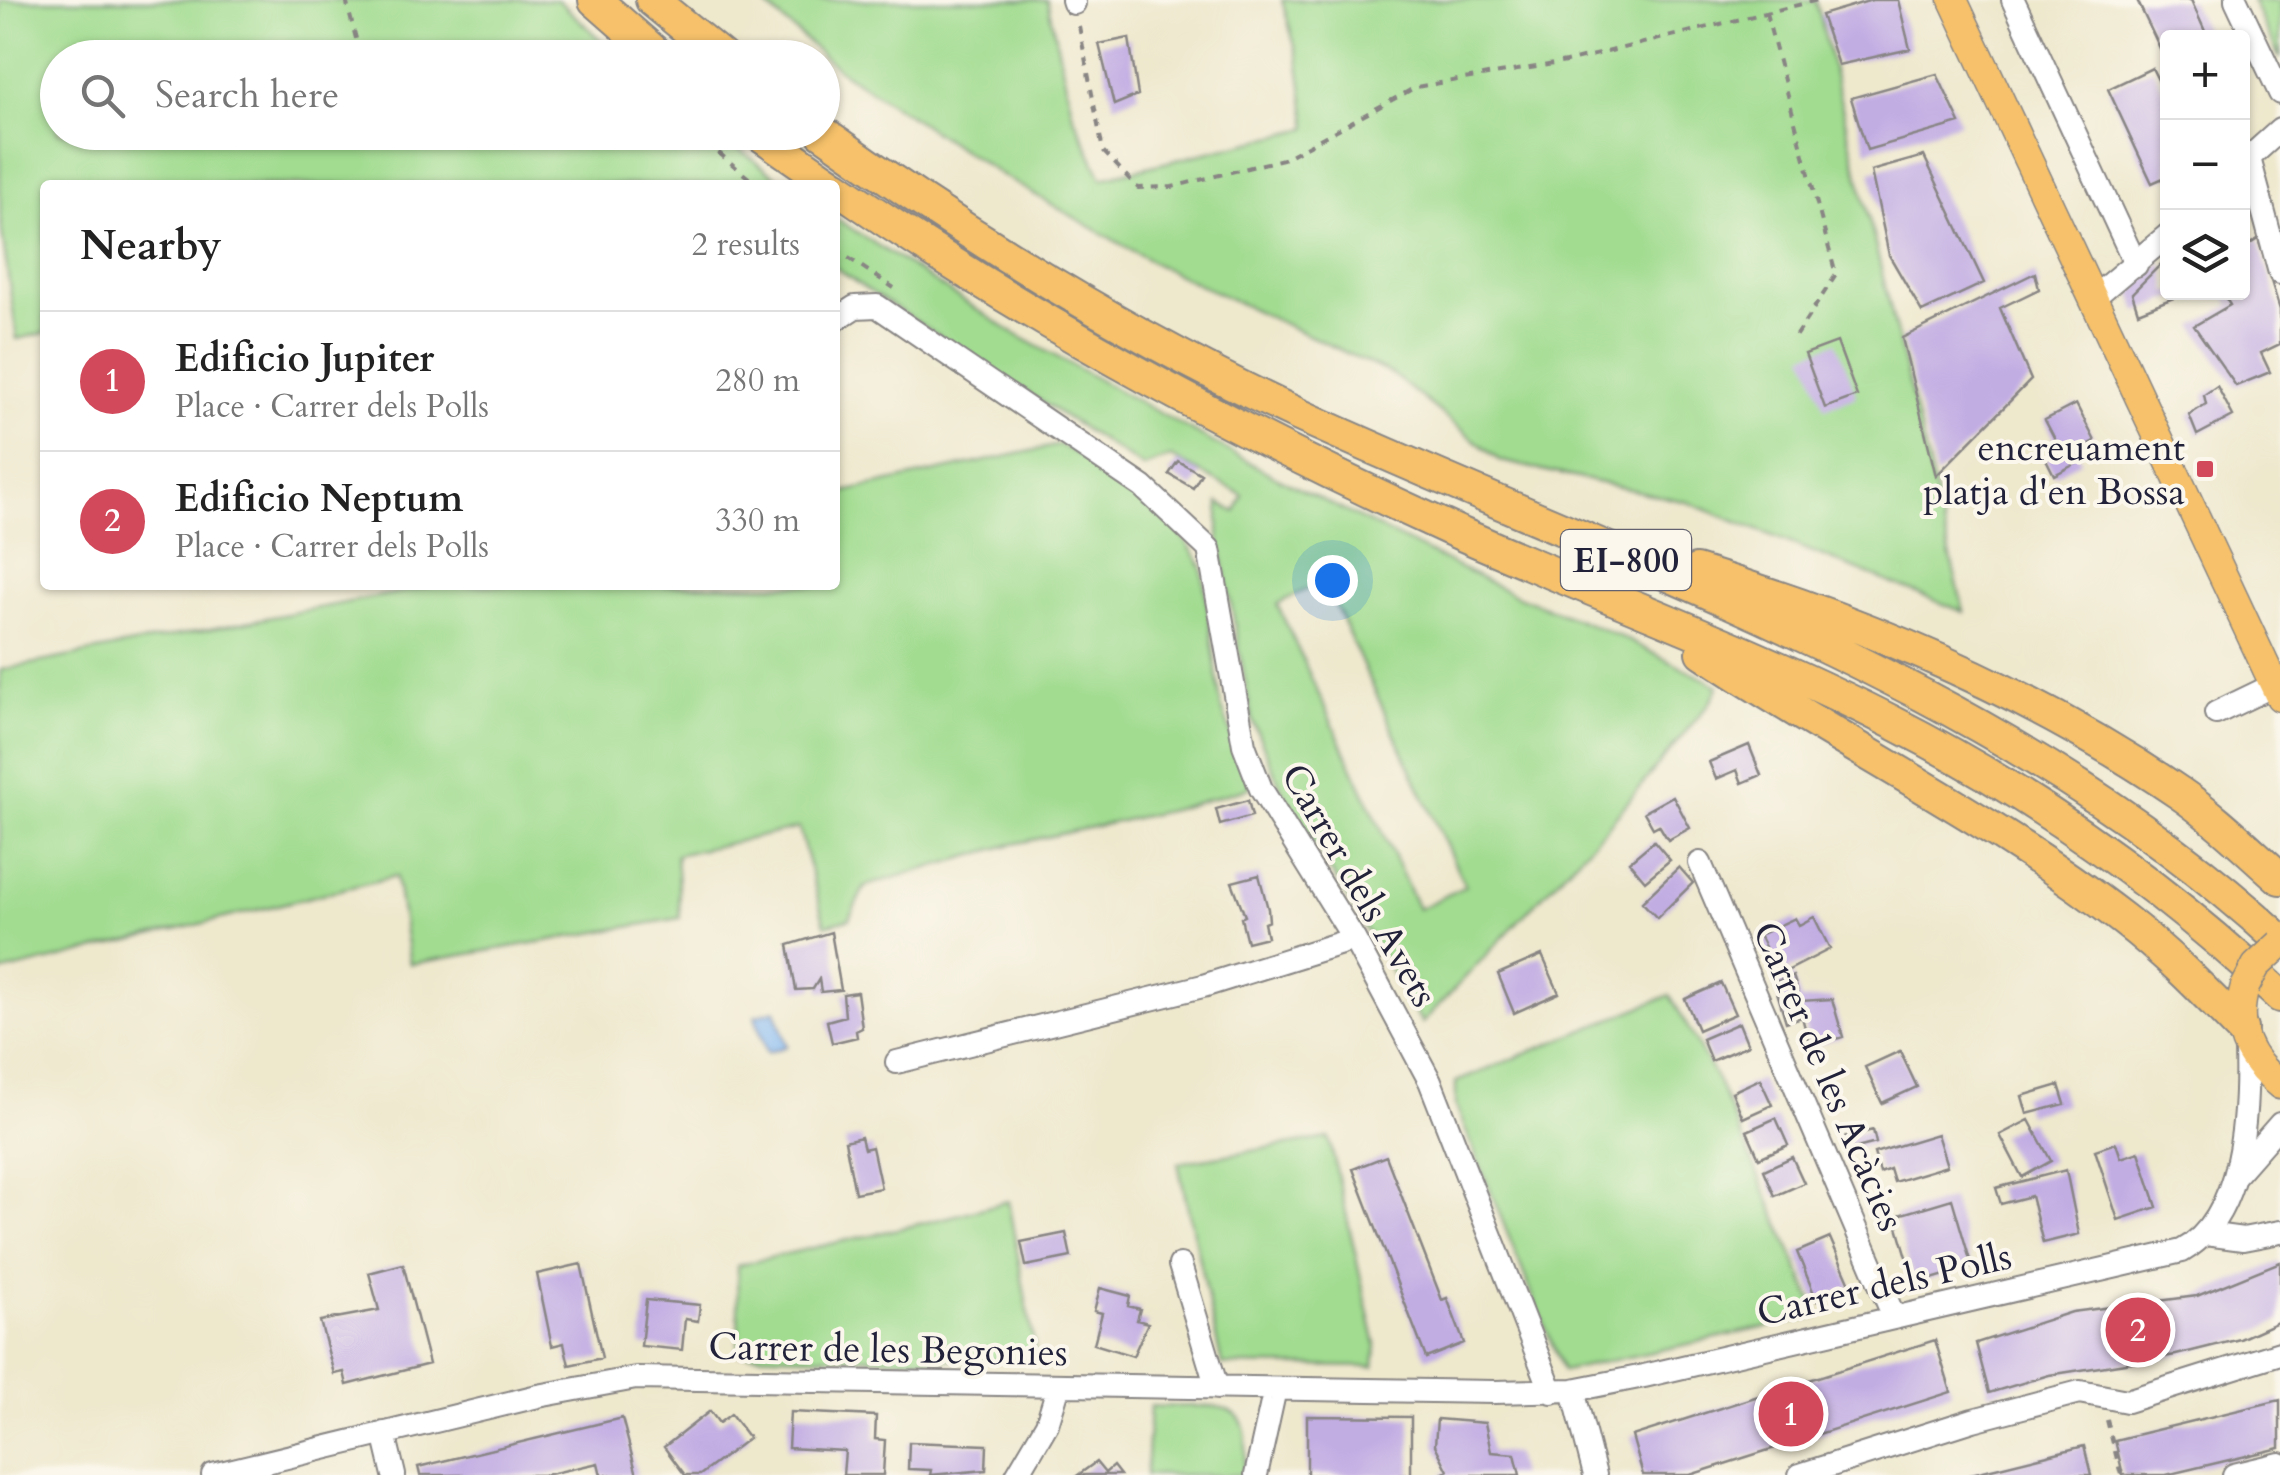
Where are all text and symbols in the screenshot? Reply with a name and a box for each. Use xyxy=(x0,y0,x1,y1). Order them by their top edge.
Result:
map controls xyxy=(2160,30,2250,300)
button: + xyxy=(2160,30,2250,120)
search box xyxy=(40,40,840,150)
icon: search xyxy=(75,68,130,123)
text: Search here xyxy=(155,69,339,121)
button: − xyxy=(2160,120,2250,210)
button: layers xyxy=(2160,210,2250,300)
text: Nearby xyxy=(80,217,222,274)
text: 2 results xyxy=(692,223,800,267)
text: Edificio Jupiter xyxy=(175,333,434,385)
text: 1 xyxy=(104,359,121,403)
text: 280 m xyxy=(715,359,800,403)
text: Place · Carrer dels Polls xyxy=(175,385,489,429)
place label: encreuament platja d'en Bossa xyxy=(1923,422,2185,518)
marker: encreuament platja d'en Bossa xyxy=(2194,458,2216,480)
text: Edificio Neptum xyxy=(175,473,463,525)
text: 2 xyxy=(104,499,121,543)
text: 330 m xyxy=(715,499,800,543)
text: Place · Carrer dels Polls xyxy=(175,525,489,569)
road number: EI-800 xyxy=(1561,530,1691,590)
your location xyxy=(1307,555,1358,606)
street label: Carrer dels Avets xyxy=(1268,754,1450,1017)
street label: Carrer de les Acàcies xyxy=(1740,914,1917,1239)
street label: Carrer dels Polls xyxy=(1752,1230,2017,1340)
pin: 2 xyxy=(2106,1292,2170,1368)
street label: Carrer de les Begonies xyxy=(708,1321,1068,1379)
pin: 1 xyxy=(1758,1376,1824,1452)

